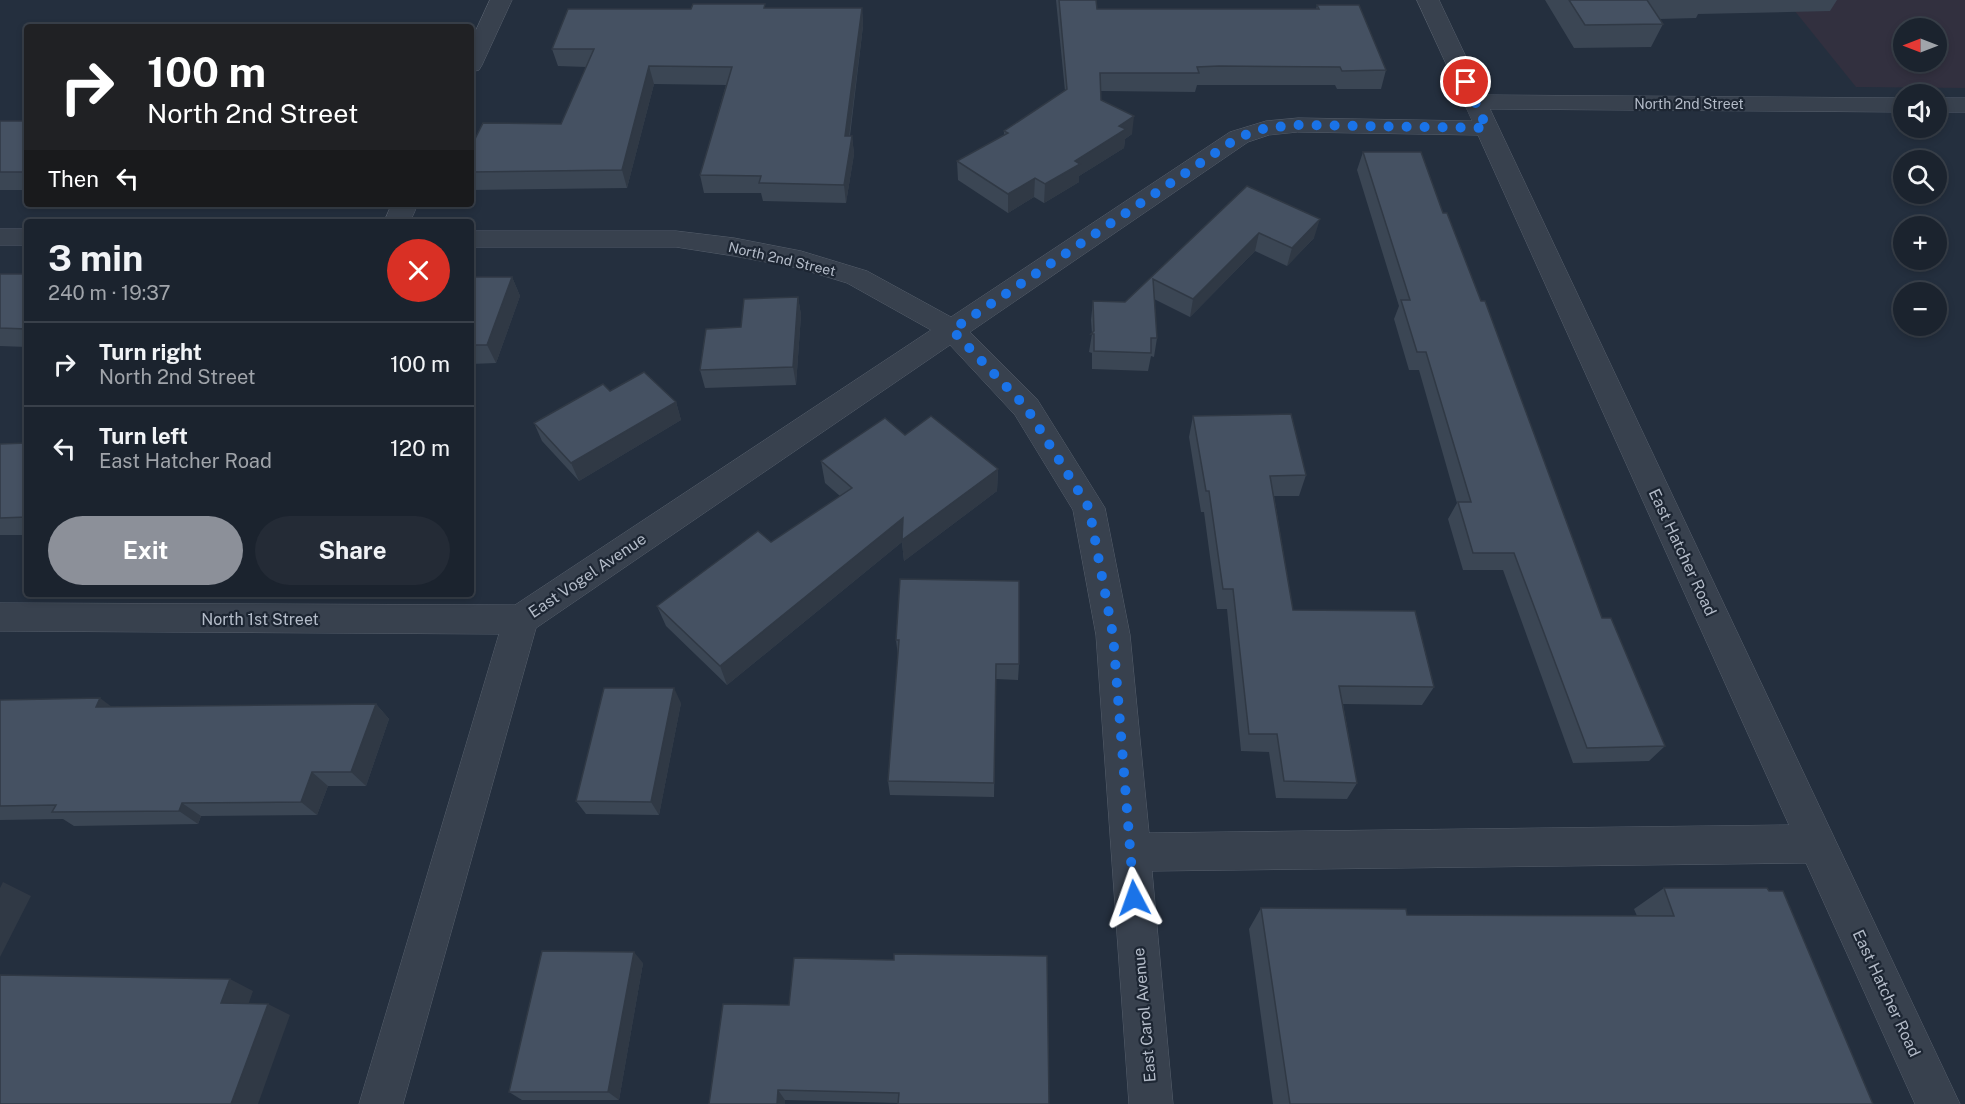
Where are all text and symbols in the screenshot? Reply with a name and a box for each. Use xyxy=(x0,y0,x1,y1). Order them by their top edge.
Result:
north arrow xyxy=(1893,18,1947,72)
map controls xyxy=(1893,18,1947,336)
text: 100 m xyxy=(147,47,266,96)
icon: right xyxy=(48,48,126,126)
pin xyxy=(1440,56,1491,107)
icon: arrive xyxy=(1449,65,1482,98)
button: sound xyxy=(1893,84,1947,138)
street label: North 2nd Street xyxy=(1634,96,1744,112)
text: North 2nd Street xyxy=(147,97,358,129)
button: search xyxy=(1893,150,1947,204)
icon: left xyxy=(111,162,144,195)
text: Then xyxy=(48,166,99,192)
button: + xyxy=(1893,216,1947,270)
text: 3 min xyxy=(48,237,143,279)
button: close xyxy=(387,239,450,302)
street label: North 2nd Street xyxy=(727,239,837,279)
text: 240 m · 19:37 xyxy=(48,281,170,305)
button: − xyxy=(1893,282,1947,336)
text: Turn right xyxy=(99,339,202,365)
icon: right xyxy=(48,348,81,381)
text: 100 m xyxy=(390,351,450,377)
text: North 2nd Street xyxy=(99,365,256,389)
text: Turn left xyxy=(99,423,188,449)
icon: left xyxy=(48,432,81,465)
text: 120 m xyxy=(390,435,450,461)
text: East Hatcher Road xyxy=(99,449,272,473)
street label: East Hatcher Road xyxy=(1645,486,1720,619)
button: Exit xyxy=(48,516,243,585)
button: Share xyxy=(255,516,450,585)
street label: East Vogel Avenue xyxy=(525,529,650,622)
street label: North 1st Street xyxy=(201,610,319,629)
position arrow xyxy=(1102,866,1166,930)
street label: East Hatcher Road xyxy=(1849,927,1924,1060)
street label: East Carol Avenue xyxy=(1129,947,1160,1083)

